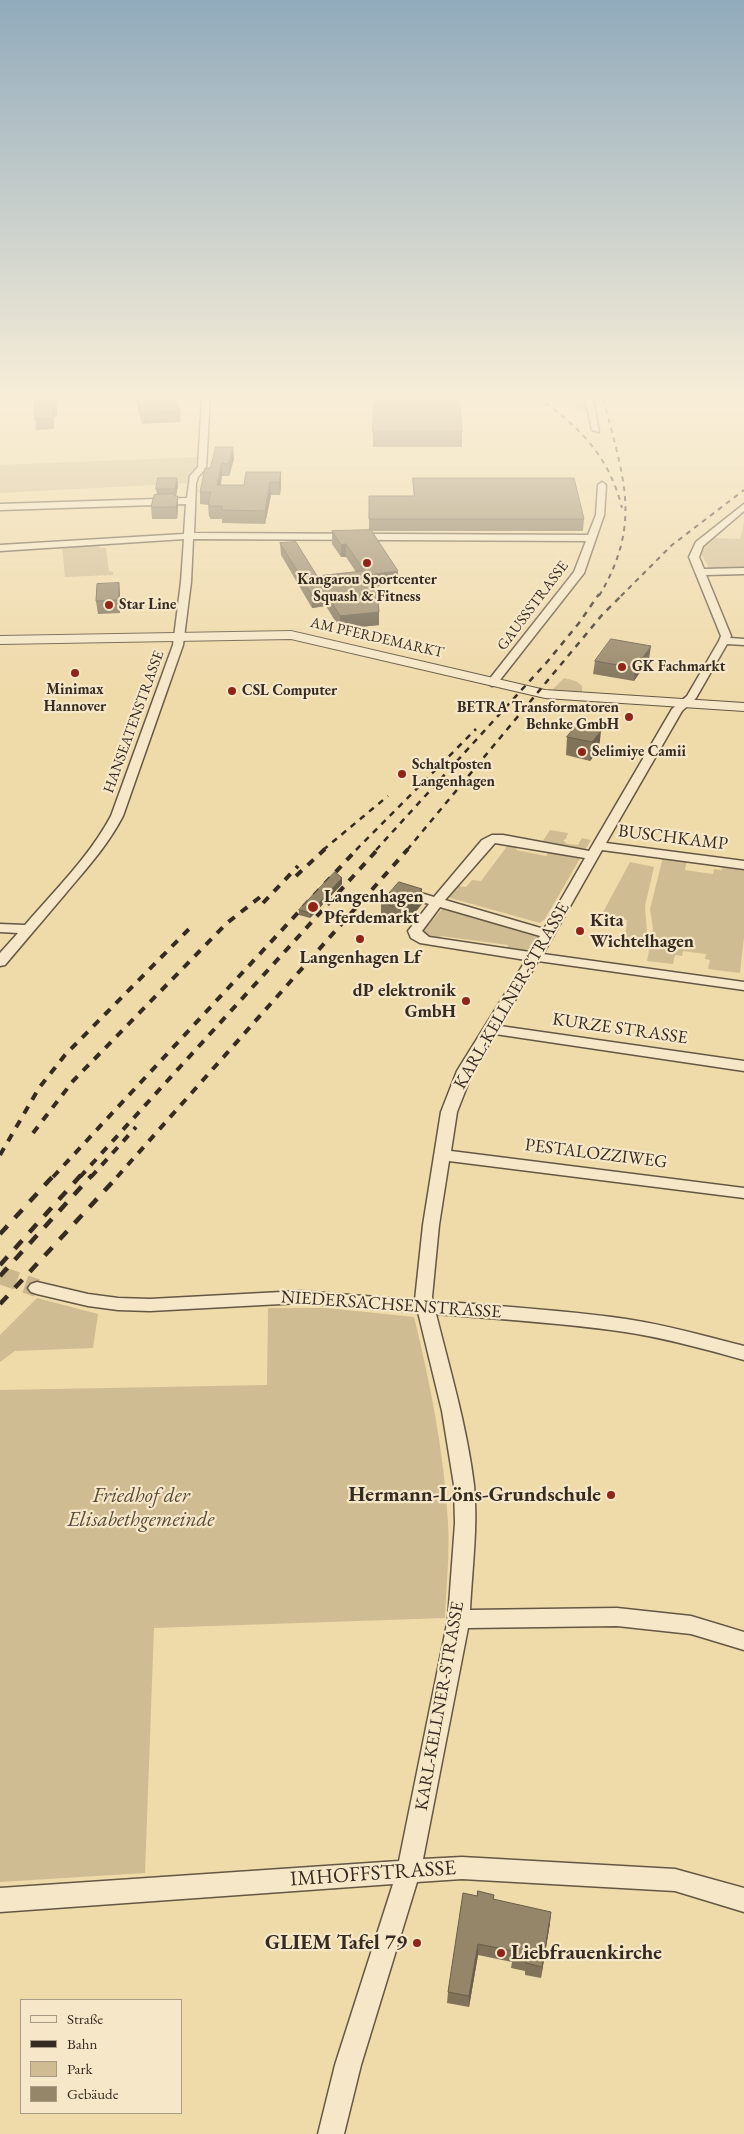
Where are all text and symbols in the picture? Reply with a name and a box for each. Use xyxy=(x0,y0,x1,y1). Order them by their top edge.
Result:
marker: Kangarou Sportcenter Squash & Fitness xyxy=(361,557,373,569)
street label: GAUSSSTRASSE xyxy=(493,558,573,654)
place label: Kangarou Sportcenter Squash & Fitness xyxy=(297,571,437,606)
place label: Star Line xyxy=(119,596,176,614)
marker: Star Line xyxy=(103,599,115,611)
street label: AM PFERDEMARKT xyxy=(308,614,446,662)
street label: HANSEATENSTRASSE xyxy=(100,648,168,796)
place label: GK Fachmarkt xyxy=(632,658,725,676)
marker: GK Fachmarkt xyxy=(616,661,628,673)
marker: Minimax Hannover xyxy=(69,667,81,679)
place label: Minimax Hannover xyxy=(44,681,106,716)
place label: CSL Computer xyxy=(242,682,337,700)
marker: CSL Computer xyxy=(226,685,238,697)
place label: BETRA Transformatoren Behnke GmbH xyxy=(457,699,619,734)
marker: BETRA Transformatoren Behnke GmbH xyxy=(623,711,635,723)
place label: Selimiye Camii xyxy=(592,743,686,761)
marker: Selimiye Camii xyxy=(576,746,588,758)
place label: Schaltposten Langenhagen xyxy=(412,756,495,791)
marker: Schaltposten Langenhagen xyxy=(396,768,408,780)
street label: BUSCHKAMP xyxy=(617,821,729,855)
place label: Langenhagen Pferdemarkt xyxy=(324,886,424,929)
street label: KARL-KELLNER-STRASSE xyxy=(450,899,574,1093)
marker: Langenhagen Pferdemarkt xyxy=(306,900,320,914)
place label: Kita Wichtelhagen xyxy=(590,910,694,952)
marker: Kita Wichtelhagen xyxy=(574,925,586,937)
marker: Langenhagen Lf xyxy=(354,933,366,945)
place label: Langenhagen Lf xyxy=(300,947,420,969)
place label: dP elektronik GmbH xyxy=(353,980,456,1022)
marker: dP elektronik GmbH xyxy=(460,995,472,1007)
street label: KURZE STRASSE xyxy=(551,1009,689,1049)
street label: PESTALOZZIWEG xyxy=(524,1135,668,1173)
street label: NIEDERSACHSENSTRASSE xyxy=(280,1287,502,1323)
place label: Hermann-Löns-Grundschule xyxy=(349,1482,601,1508)
park label: Friedhof der Elisabethgemeinde xyxy=(67,1483,215,1533)
marker: Hermann-Löns-Grundschule xyxy=(605,1489,617,1501)
street label: KARL-KELLNER-STRASSE xyxy=(411,1600,469,1812)
street label: IMHOFFSTRASSE xyxy=(289,1856,457,1892)
place label: GLIEM Tafel 79 xyxy=(265,1930,407,1956)
marker: GLIEM Tafel 79 xyxy=(411,1937,423,1949)
place label: Liebfrauenkirche xyxy=(511,1940,662,1966)
marker: Liebfrauenkirche xyxy=(495,1947,507,1959)
legend xyxy=(20,1999,182,2114)
text: Straße xyxy=(67,2009,103,2028)
text: Bahn xyxy=(67,2034,97,2053)
text: Park xyxy=(67,2059,93,2078)
text: Gebäude xyxy=(67,2084,119,2103)

